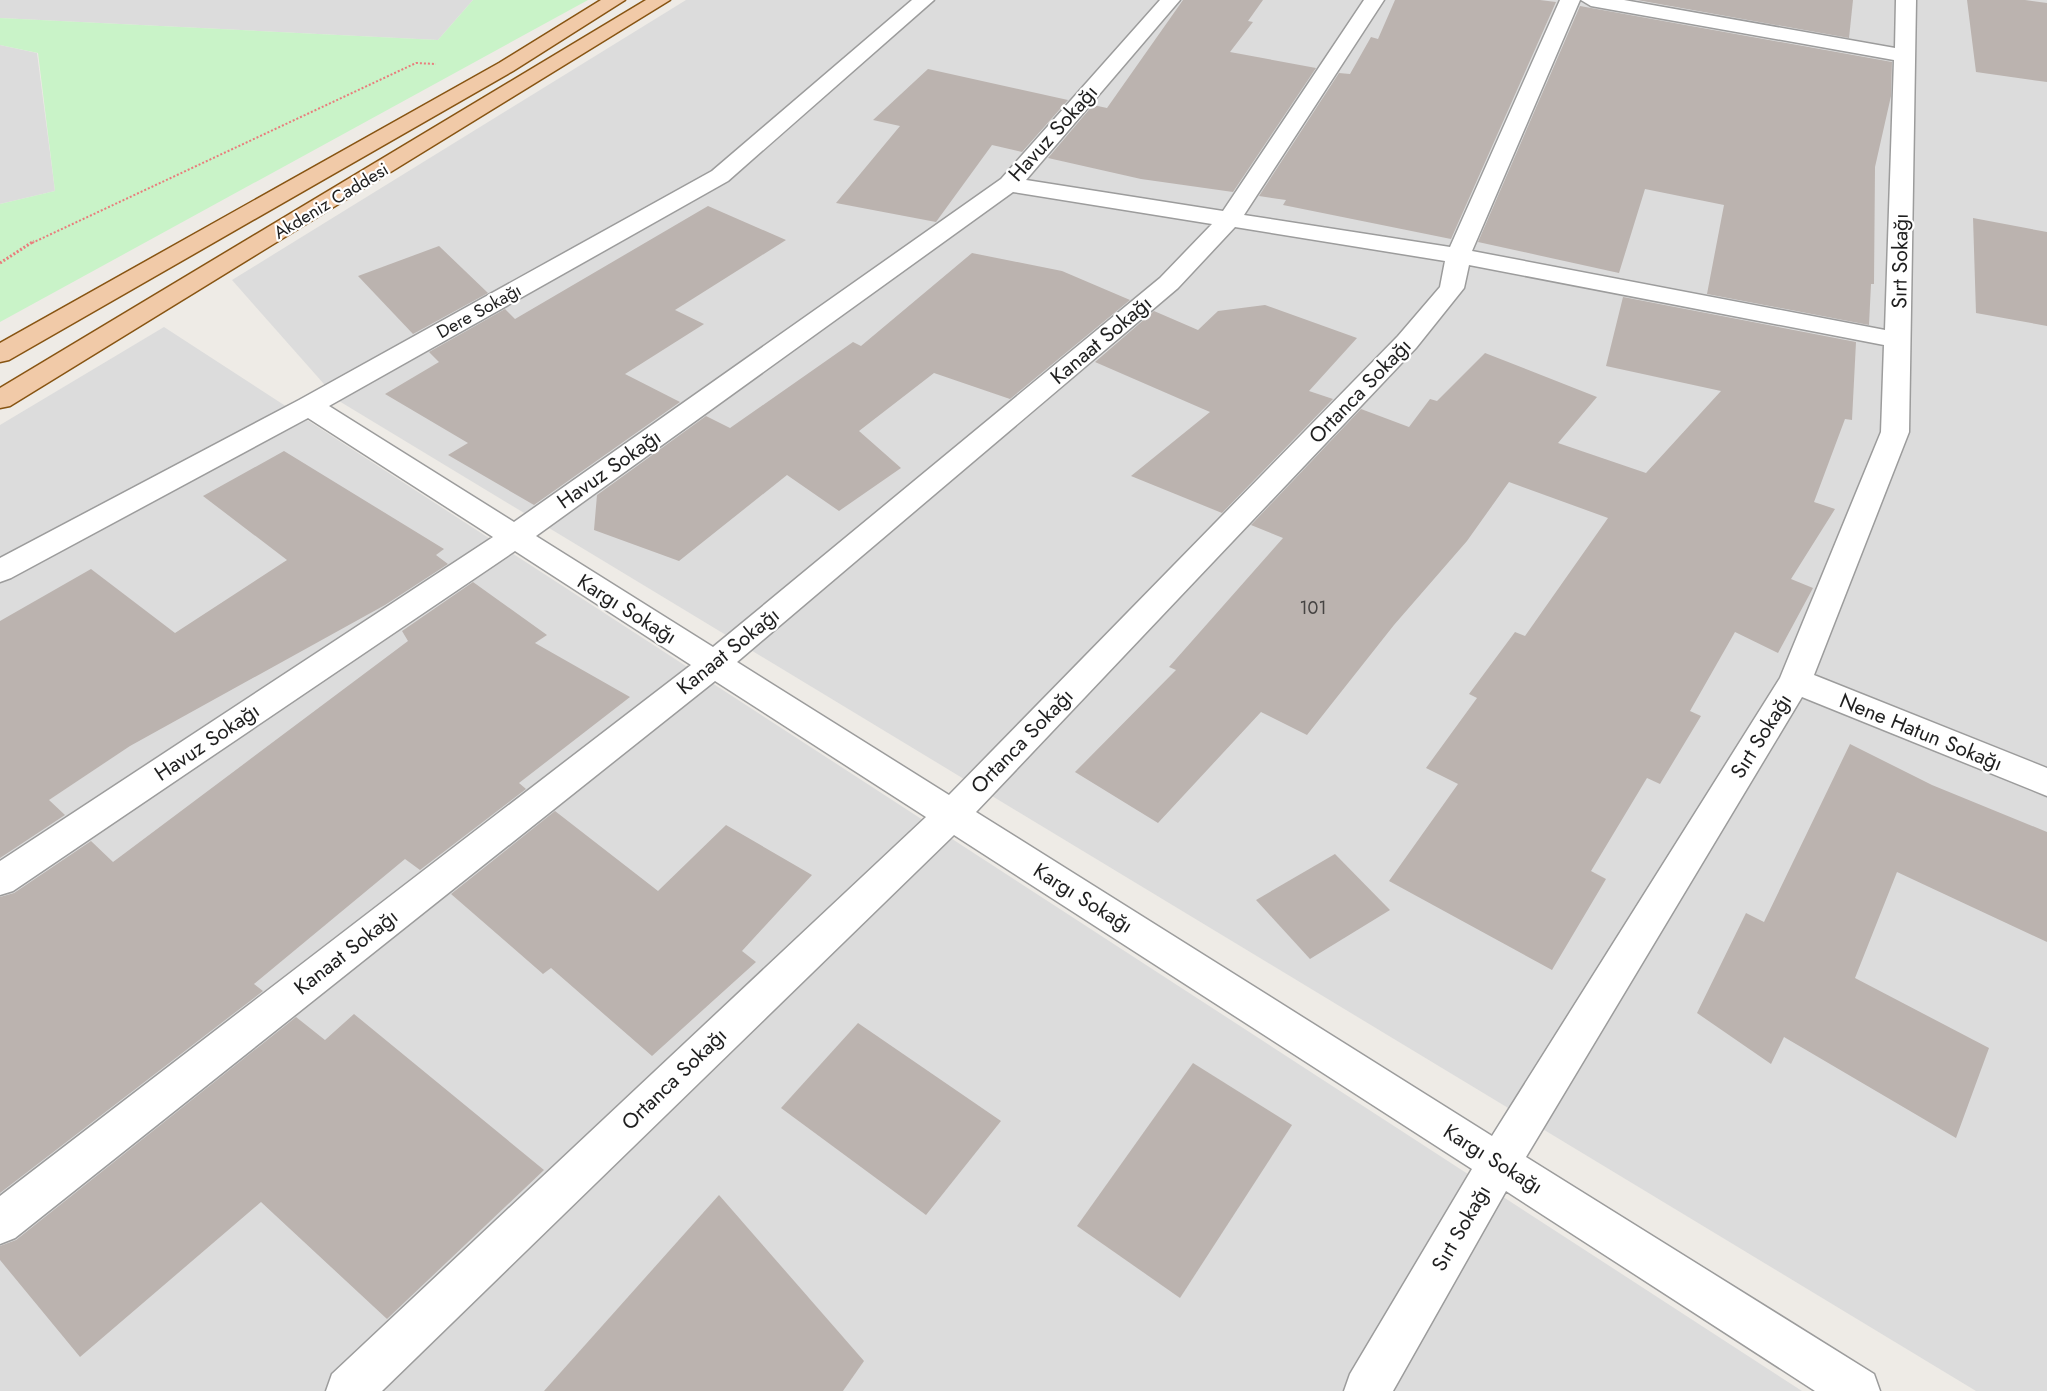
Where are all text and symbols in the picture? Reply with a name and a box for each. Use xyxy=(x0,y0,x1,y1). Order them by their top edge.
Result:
street label: Havuz Sokağı xyxy=(1001,78,1105,188)
street label: Akdeniz Caddesi xyxy=(269,156,393,246)
street label: Sırt Sokağı xyxy=(1884,213,1916,309)
street label: Dere Sokağı xyxy=(432,277,526,345)
street label: Kanaat Sokağı xyxy=(1044,289,1158,391)
street label: Ortanca Sokağı xyxy=(1302,332,1418,450)
street label: Havuz Sokağı xyxy=(551,422,667,516)
street label: Kargı Sokağı xyxy=(571,567,683,651)
house number: 101 xyxy=(1300,595,1327,621)
street label: Kanaat Sokağı xyxy=(670,600,786,702)
street label: Ortanca Sokağı xyxy=(964,682,1080,800)
street label: Nene Hatun Sokağı xyxy=(1835,686,2007,778)
street label: Sırt Sokağı xyxy=(1723,688,1799,784)
street label: Havuz Sokağı xyxy=(148,696,266,788)
street label: Kargı Sokağı xyxy=(1027,856,1139,940)
street label: Kanaat Sokağı xyxy=(288,902,404,1002)
street label: Ortanca Sokağı xyxy=(615,1021,733,1137)
street label: Kargı Sokağı xyxy=(1437,1117,1549,1201)
street label: Sırt Sokağı xyxy=(1424,1179,1498,1277)

